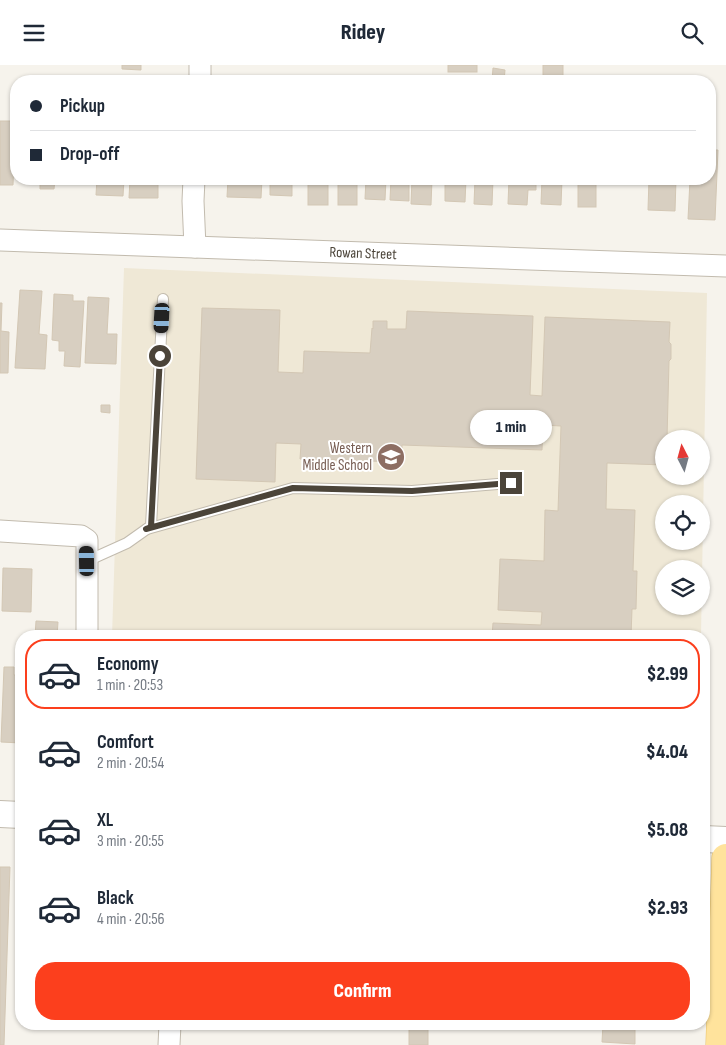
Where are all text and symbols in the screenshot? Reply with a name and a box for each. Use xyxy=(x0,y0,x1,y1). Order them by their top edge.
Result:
icon: menu xyxy=(20,19,48,47)
text: Ridey xyxy=(341,19,385,46)
icon: search xyxy=(678,19,706,47)
text: Pickup xyxy=(60,95,105,118)
text: Drop-off xyxy=(60,143,120,166)
street label: Rowan Street xyxy=(329,243,397,264)
car xyxy=(153,303,170,333)
route start xyxy=(149,345,171,367)
callout: 1 min xyxy=(470,411,552,445)
text: 1 min xyxy=(496,418,526,437)
north arrow xyxy=(655,430,710,485)
map controls xyxy=(655,430,710,615)
place label: Western Middle School xyxy=(303,439,372,475)
school or university icon: Western Middle School xyxy=(376,442,406,472)
route end xyxy=(500,472,522,494)
button: locate xyxy=(655,495,710,550)
car xyxy=(79,546,94,576)
button: layers xyxy=(655,560,710,615)
icon: car xyxy=(37,652,82,697)
text: Economy xyxy=(97,653,159,676)
text: $2.99 xyxy=(647,663,688,686)
text: 1 min · 20:53 xyxy=(97,676,163,695)
icon: car xyxy=(37,730,82,775)
text: Comfort xyxy=(97,731,154,754)
text: $4.04 xyxy=(646,741,688,764)
text: 2 min · 20:54 xyxy=(97,754,164,773)
icon: car xyxy=(37,808,82,853)
text: XL xyxy=(97,809,113,832)
text: $5.08 xyxy=(647,819,688,842)
text: 3 min · 20:55 xyxy=(97,832,164,851)
icon: car xyxy=(37,886,82,931)
text: Black xyxy=(97,887,134,910)
text: $2.93 xyxy=(647,897,688,920)
text: 4 min · 20:56 xyxy=(97,910,165,929)
button: Confirm xyxy=(35,962,690,1020)

